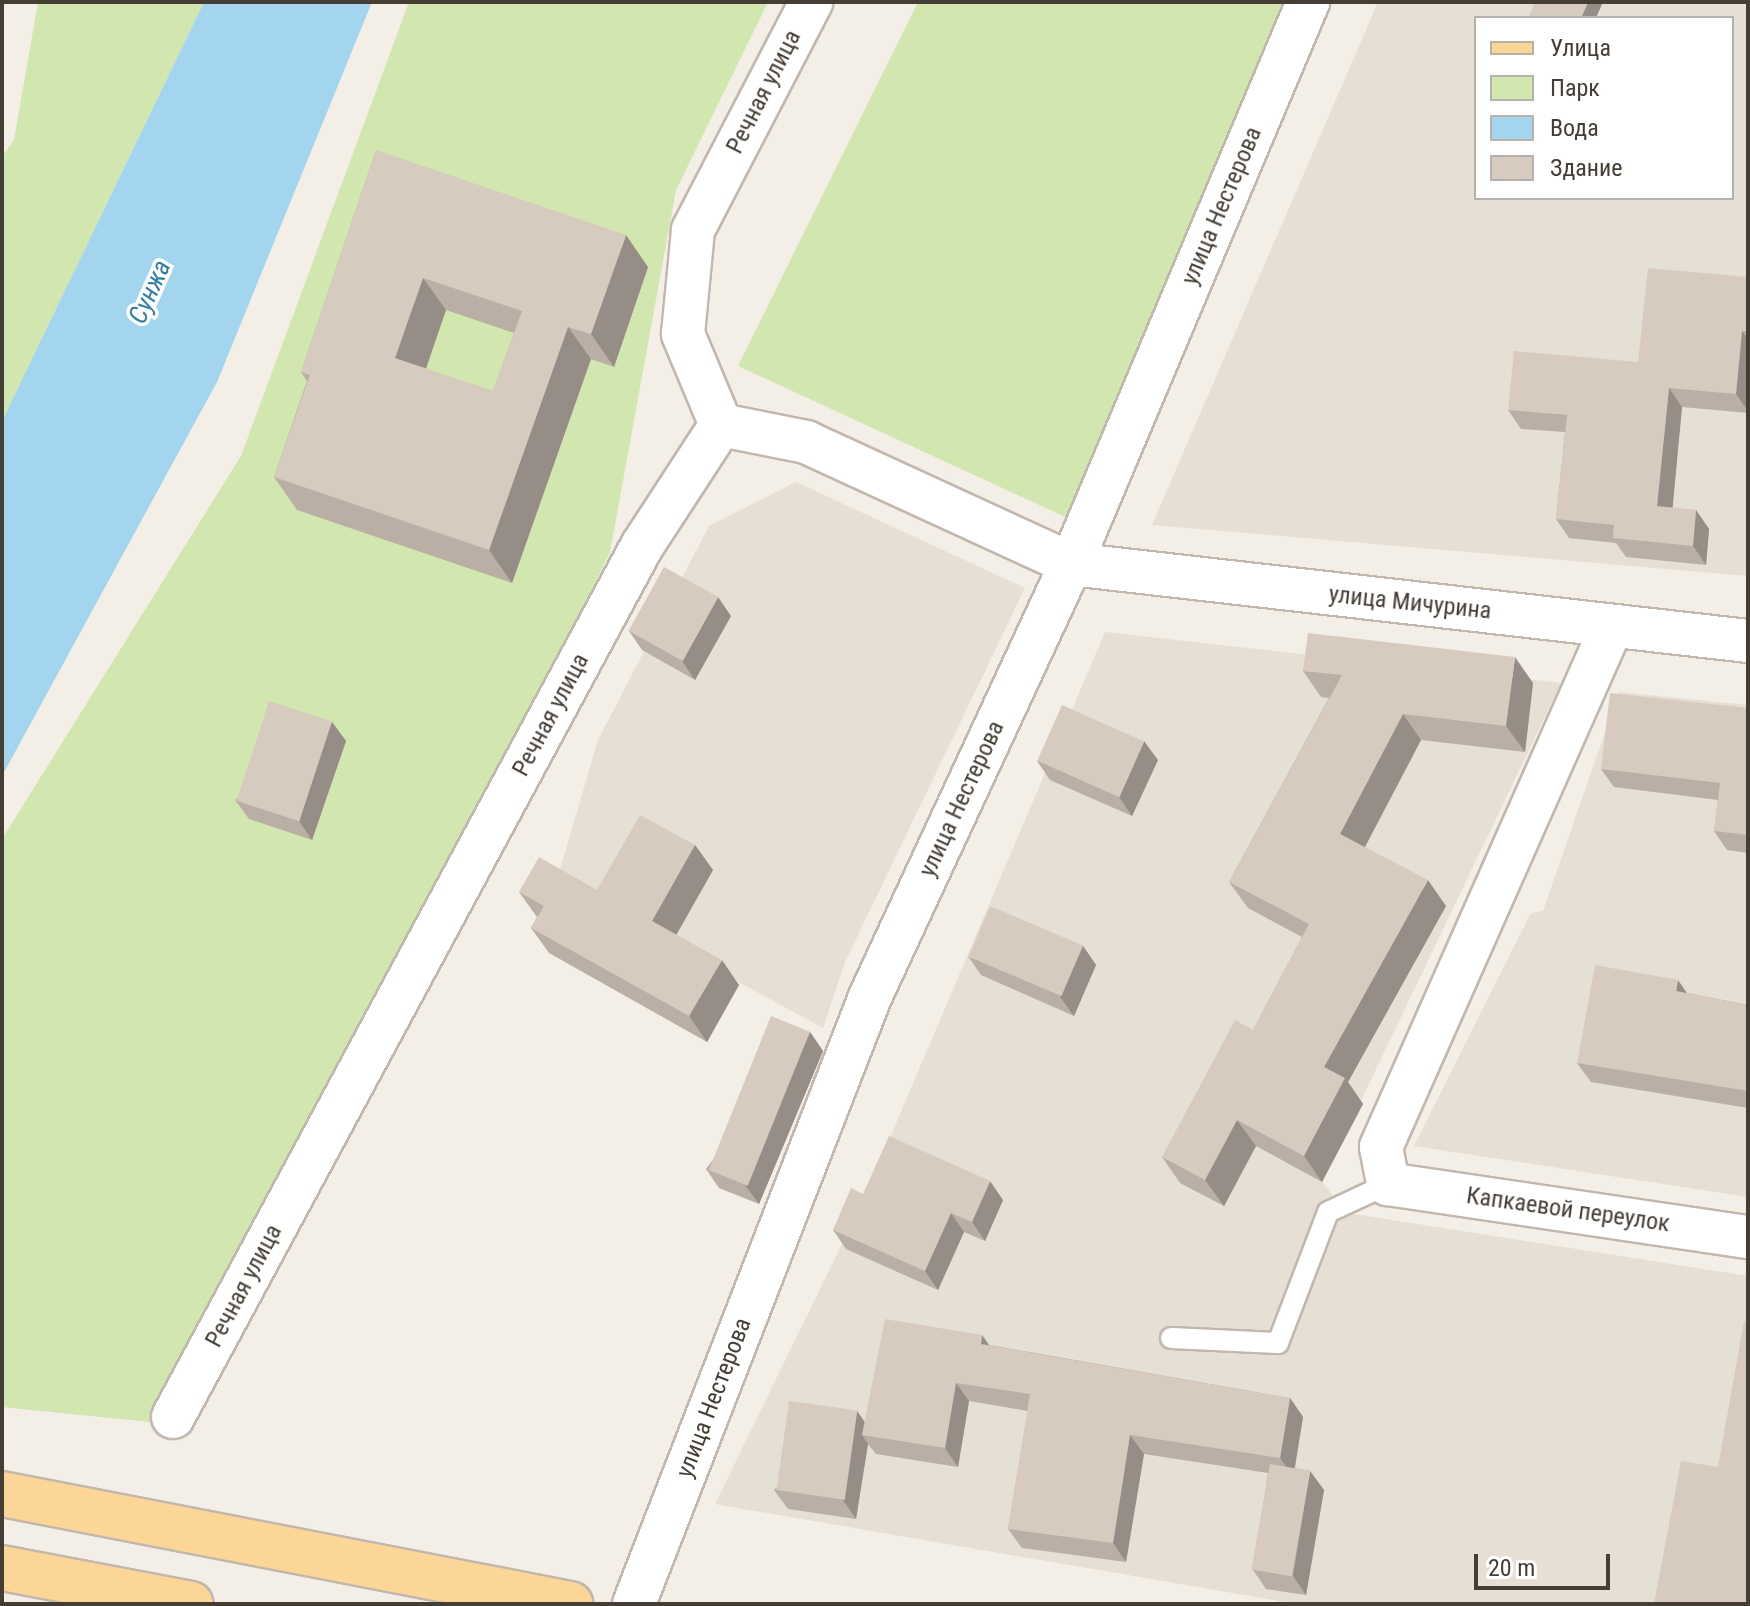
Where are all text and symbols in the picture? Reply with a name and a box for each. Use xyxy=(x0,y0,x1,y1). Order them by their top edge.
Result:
legend xyxy=(1474,16,1734,200)
street label: Речная улица xyxy=(721,25,807,159)
text: Улица xyxy=(1550,34,1611,62)
text: Парк xyxy=(1550,74,1600,102)
text: Вода xyxy=(1550,114,1599,142)
street label: улица Нестерова xyxy=(1176,123,1268,289)
text: Здание xyxy=(1550,154,1622,182)
water label: Сунжа xyxy=(122,255,178,329)
street label: улица Мичурина xyxy=(1327,580,1493,626)
street label: Речная улица xyxy=(507,649,595,781)
street label: улица Нестерова xyxy=(913,716,1011,882)
street label: Капкаевой переулок xyxy=(1464,1181,1672,1239)
street label: Речная улица xyxy=(200,1220,288,1352)
street label: улица Нестерова xyxy=(670,1314,758,1482)
scale bar xyxy=(1478,1538,1614,1588)
text: 20 m xyxy=(1488,1554,1535,1582)

